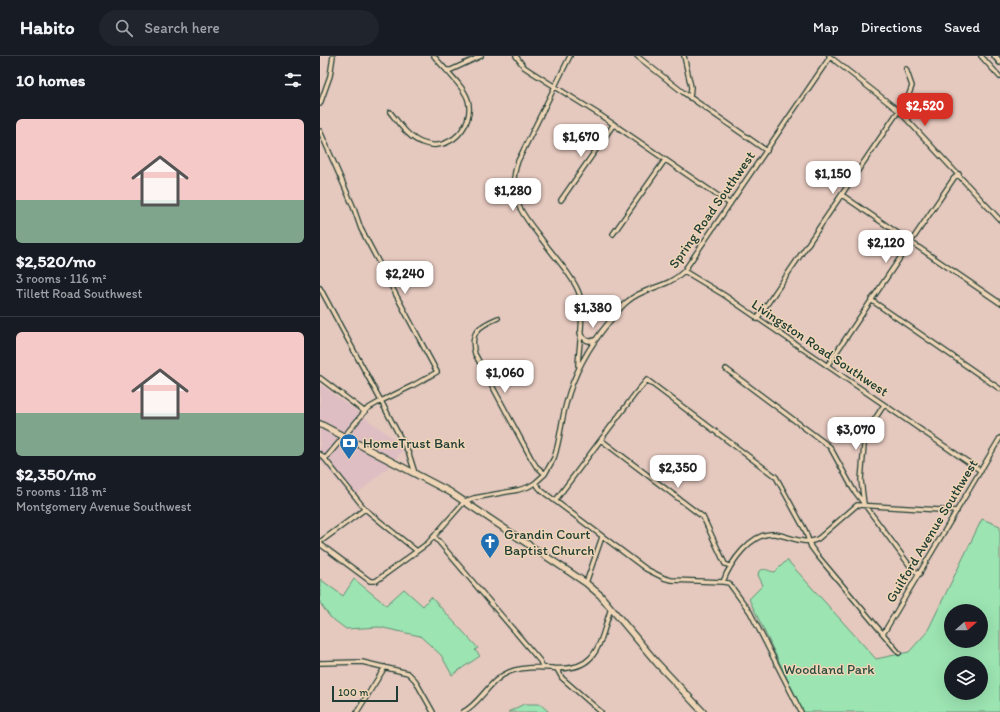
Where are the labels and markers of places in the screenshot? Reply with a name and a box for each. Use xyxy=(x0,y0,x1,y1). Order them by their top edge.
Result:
pin: $2,520 xyxy=(892,93,958,127)
pin: $1,670 xyxy=(548,124,614,158)
pin: $1,150 xyxy=(800,161,866,195)
pin: $1,280 xyxy=(480,178,546,212)
pin: $2,120 xyxy=(853,230,919,264)
pin: $2,240 xyxy=(372,261,438,295)
pin: $1,380 xyxy=(560,295,626,329)
pin: $1,060 xyxy=(472,360,538,394)
pin: $3,070 xyxy=(823,417,889,451)
bank icon: HomeTrust Bank xyxy=(338,432,360,460)
place label: HomeTrust Bank xyxy=(363,435,466,452)
pin: $2,350 xyxy=(645,455,711,489)
place label: Grandin Court Baptist Church xyxy=(504,526,595,559)
church icon: Grandin Court Baptist Church xyxy=(479,531,501,559)

